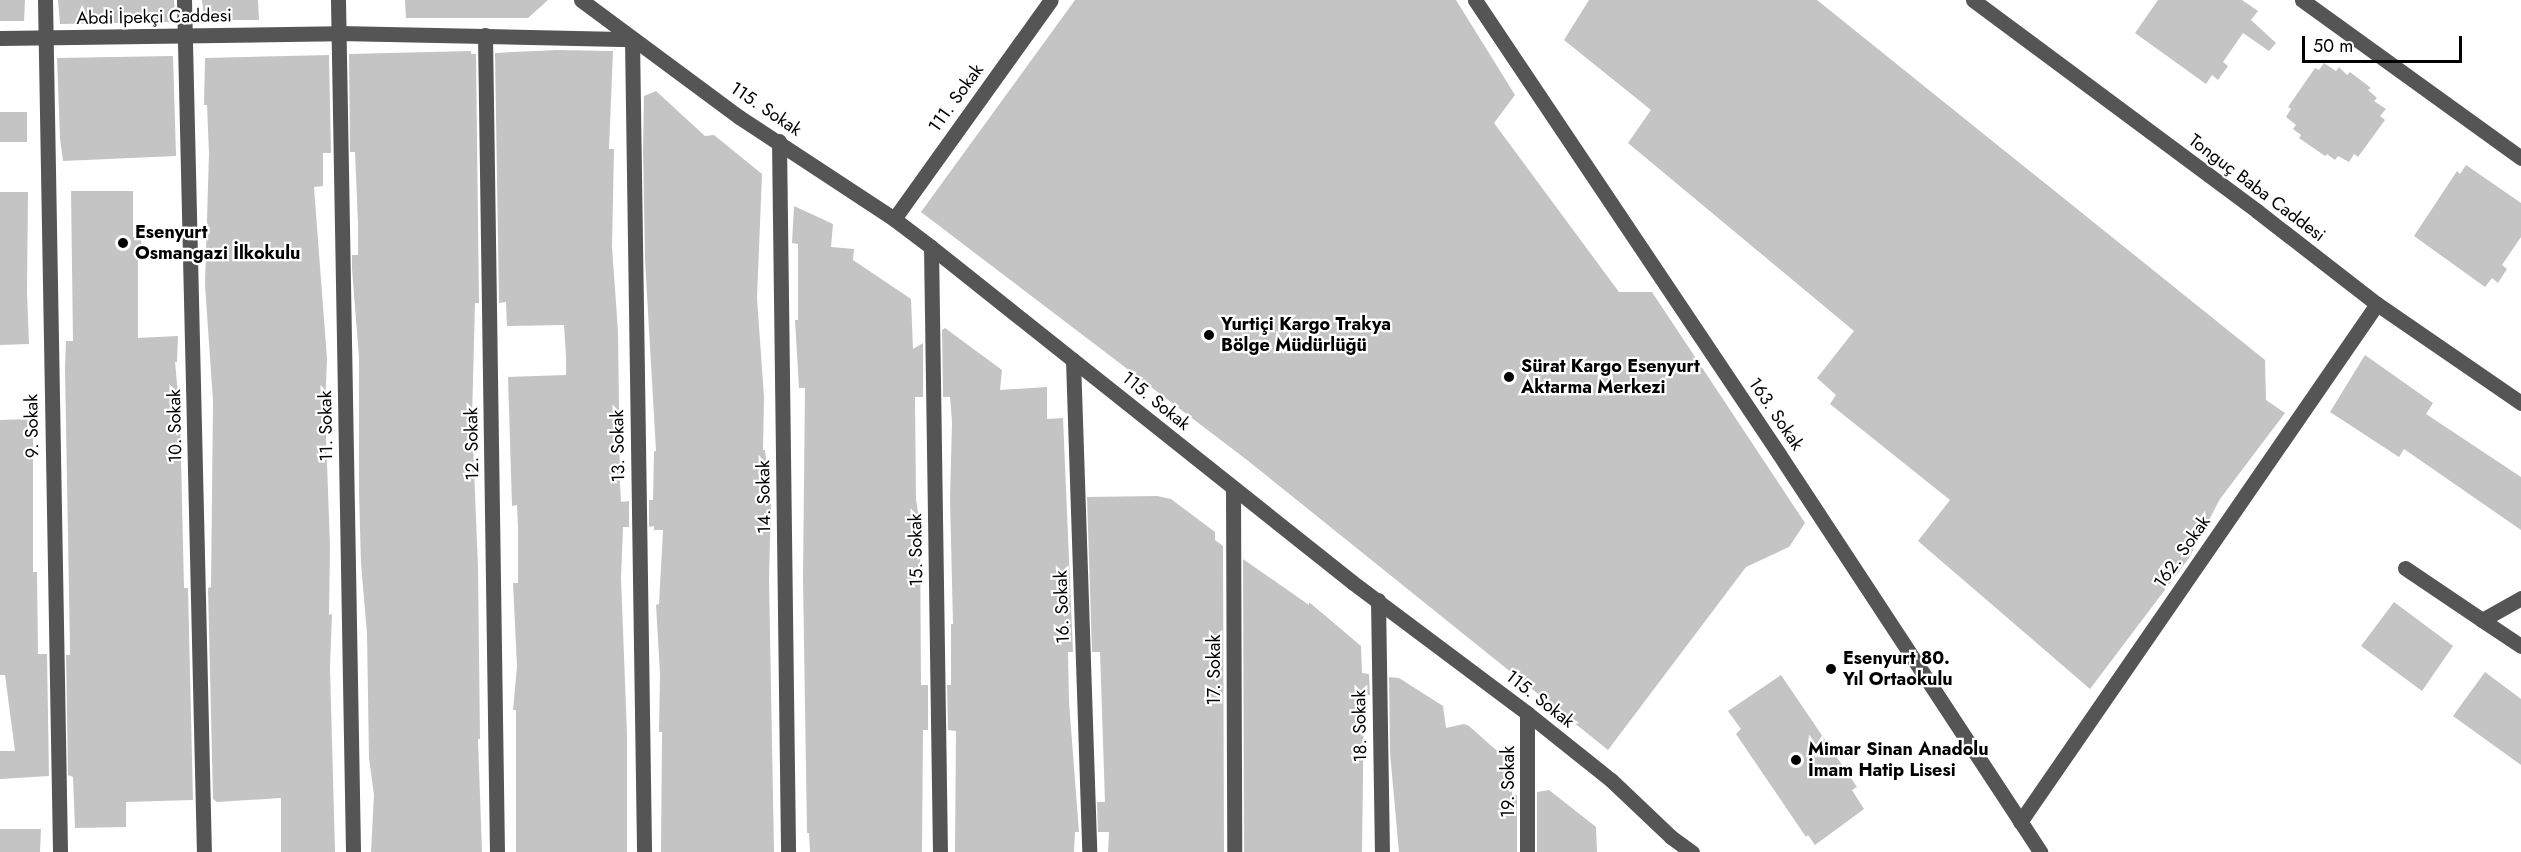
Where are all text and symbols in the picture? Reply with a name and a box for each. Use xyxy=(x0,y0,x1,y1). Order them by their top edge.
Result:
street label: Abdi İpekçi Caddesi xyxy=(76,5,232,29)
scale bar xyxy=(2305,24,2466,62)
text: 50 m xyxy=(2313,33,2353,59)
street label: 111. Sokak xyxy=(924,60,988,136)
street label: 115. Sokak xyxy=(726,77,806,141)
street label: Tonguç Baba Caddesi xyxy=(2184,130,2330,246)
place label: Esenyurt Osmangazi İlkokulu xyxy=(135,222,300,264)
marker: Esenyurt Osmangazi İlkokulu xyxy=(116,236,130,250)
place label: Yurtiçi Kargo Trakya Bölge Müdürlüğü xyxy=(1221,314,1391,356)
marker: Yurtiçi Kargo Trakya Bölge Müdürlüğü xyxy=(1202,328,1216,342)
place label: Sürat Kargo Esenyurt Aktarma Merkezi xyxy=(1521,356,1700,398)
street label: 115. Sokak xyxy=(1118,367,1194,435)
marker: Sürat Kargo Esenyurt Aktarma Merkezi xyxy=(1502,370,1516,384)
street label: 163. Sokak xyxy=(1744,374,1808,454)
street label: 10. Sokak xyxy=(164,389,186,463)
street label: 11. Sokak xyxy=(315,390,337,462)
street label: 9. Sokak xyxy=(21,394,43,458)
street label: 12. Sokak xyxy=(461,407,483,481)
street label: 13. Sokak xyxy=(607,409,629,483)
street label: 14. Sokak xyxy=(753,460,775,534)
street label: 162. Sokak xyxy=(2149,512,2215,592)
street label: 15. Sokak xyxy=(905,513,927,587)
street label: 16. Sokak xyxy=(1050,570,1074,644)
street label: 17. Sokak xyxy=(1203,635,1225,705)
place label: Esenyurt 80. Yıl Ortaokulu xyxy=(1843,648,1953,690)
marker: Esenyurt 80. Yıl Ortaokulu xyxy=(1824,662,1838,676)
street label: 115. Sokak xyxy=(1501,665,1579,733)
street label: 18. Sokak xyxy=(1349,689,1371,763)
place label: Mimar Sinan Anadolu İmam Hatip Lisesi xyxy=(1808,739,1989,782)
street label: 19. Sokak xyxy=(1497,746,1519,818)
marker: Mimar Sinan Anadolu İmam Hatip Lisesi xyxy=(1789,753,1803,767)

